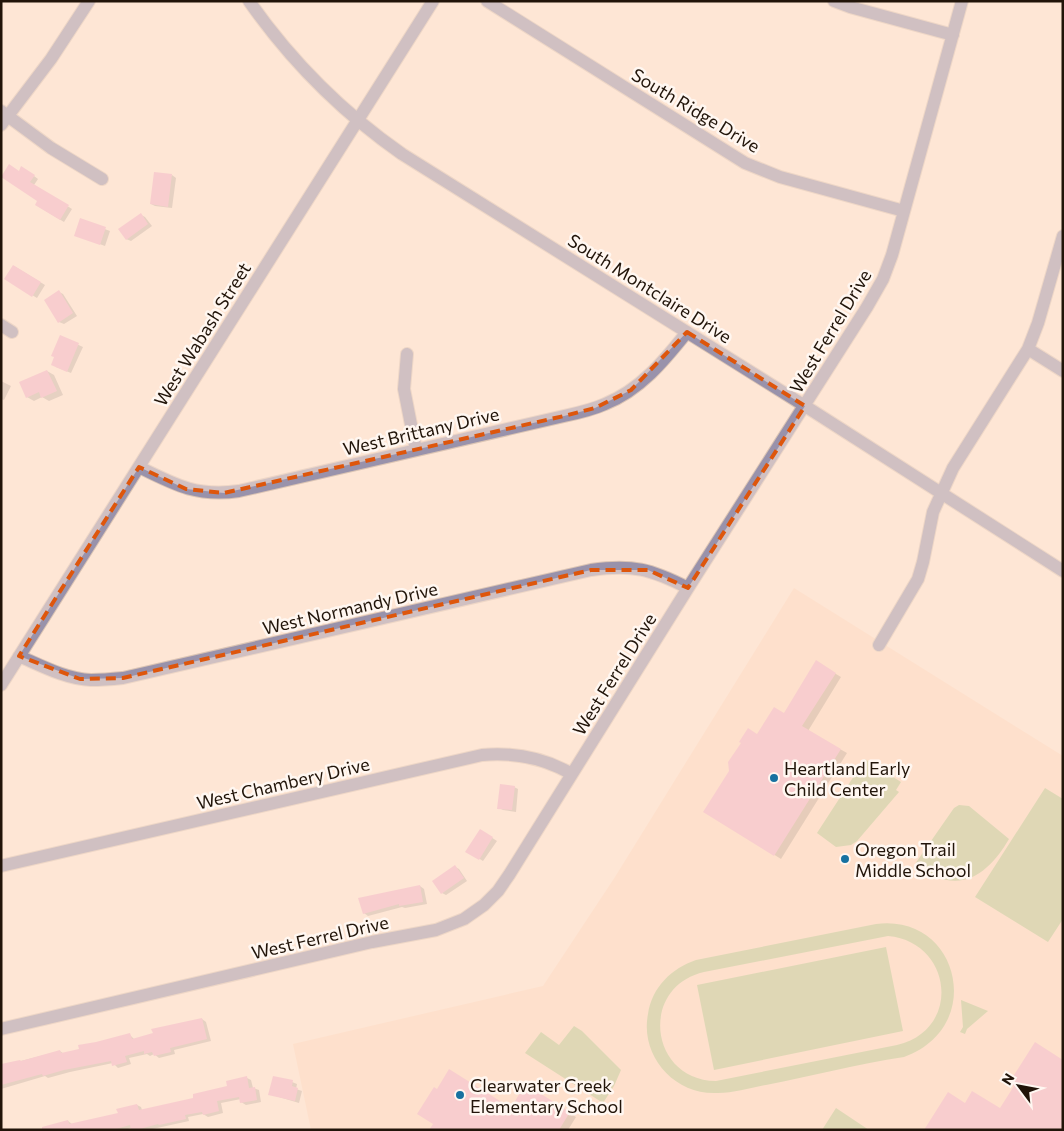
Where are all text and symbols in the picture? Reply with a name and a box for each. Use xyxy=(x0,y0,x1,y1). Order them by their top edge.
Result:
street label: South Ridge Drive xyxy=(628,63,764,157)
street label: South Montclaire Drive xyxy=(564,229,736,347)
street label: West Wabash Street xyxy=(149,258,255,410)
street label: West Ferrel Drive xyxy=(785,265,875,397)
street label: West Brittany Drive xyxy=(341,402,501,460)
street label: West Normandy Drive xyxy=(260,577,440,639)
street label: West Ferrel Drive xyxy=(568,609,660,739)
street label: West Chambery Drive xyxy=(194,752,372,814)
place label: Heartland Early Child Center xyxy=(784,757,910,800)
marker: Heartland Early Child Center xyxy=(768,772,780,784)
place label: Oregon Trail Middle School xyxy=(855,838,971,881)
marker: Oregon Trail Middle School xyxy=(839,853,851,865)
street label: West Ferrel Drive xyxy=(249,911,391,963)
north arrow xyxy=(994,1061,1044,1111)
text: N xyxy=(998,1070,1018,1088)
place label: Clearwater Creek Elementary School xyxy=(470,1074,623,1117)
marker: Clearwater Creek Elementary School xyxy=(454,1089,466,1101)

